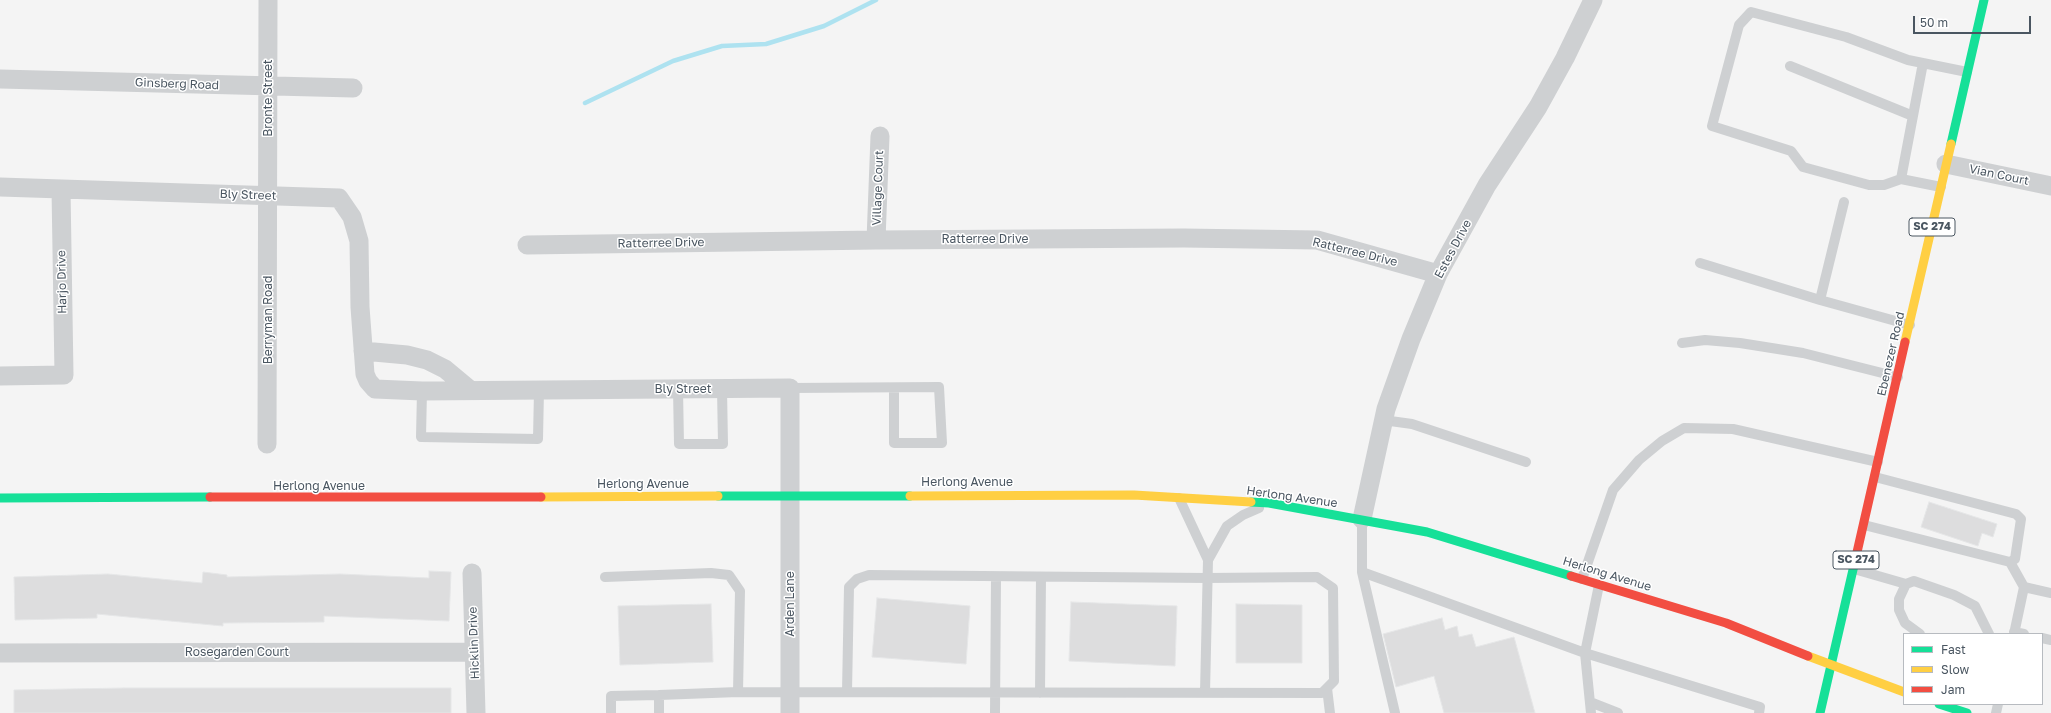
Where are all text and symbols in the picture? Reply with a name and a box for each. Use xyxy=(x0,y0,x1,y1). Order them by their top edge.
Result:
scale bar xyxy=(1915,8,2033,34)
text: 50 m xyxy=(1920,15,1948,30)
street label: Bronte Street xyxy=(261,59,275,137)
street label: Ginsberg Road xyxy=(135,75,219,93)
street label: Village Court xyxy=(869,150,887,226)
street label: Vian Court xyxy=(1968,162,2030,188)
street label: Bly Street xyxy=(219,187,277,203)
street label: Estes Drive xyxy=(1431,217,1475,281)
road number: SC 274 xyxy=(1909,218,1955,236)
street label: Ratterree Drive xyxy=(941,232,1029,246)
street label: Ratterree Drive xyxy=(1311,234,1399,270)
street label: Ratterree Drive xyxy=(617,235,705,251)
street label: Harjo Drive xyxy=(54,250,70,314)
street label: Berryman Road xyxy=(261,276,275,364)
street label: Ebenezer Road xyxy=(1874,310,1908,398)
street label: Bly Street xyxy=(655,382,711,396)
street label: Herlong Avenue xyxy=(921,475,1013,489)
street label: Herlong Avenue xyxy=(597,477,689,491)
street label: Herlong Avenue xyxy=(273,479,365,493)
street label: Herlong Avenue xyxy=(1246,483,1338,511)
road number: SC 274 xyxy=(1833,551,1879,569)
street label: Herlong Avenue xyxy=(1561,554,1653,594)
street label: Arden Lane xyxy=(783,571,797,637)
street label: Hicklin Drive xyxy=(466,606,482,680)
legend xyxy=(1903,633,2043,705)
text: Fast xyxy=(1941,642,1966,657)
street label: Rosegarden Court xyxy=(185,645,289,659)
text: Slow xyxy=(1941,662,1969,677)
text: Jam xyxy=(1941,682,1965,697)

